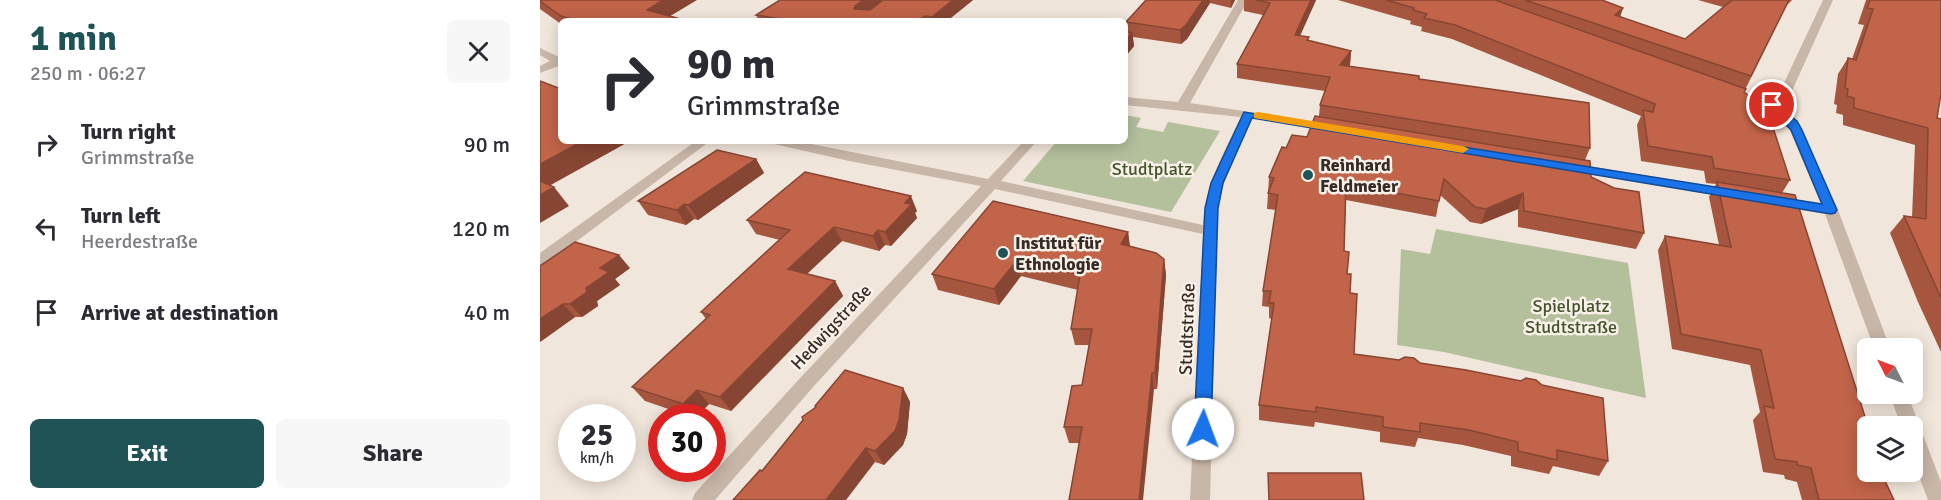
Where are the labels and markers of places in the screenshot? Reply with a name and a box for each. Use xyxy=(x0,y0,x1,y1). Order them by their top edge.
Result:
pin xyxy=(1746,79,1797,130)
place label: Reinhard Feldmeier xyxy=(1320,154,1399,197)
marker: Reinhard Feldmeier xyxy=(1301,168,1315,182)
place label: Institut für Ethnologie xyxy=(1015,232,1102,275)
marker: Institut für Ethnologie xyxy=(996,246,1010,260)

